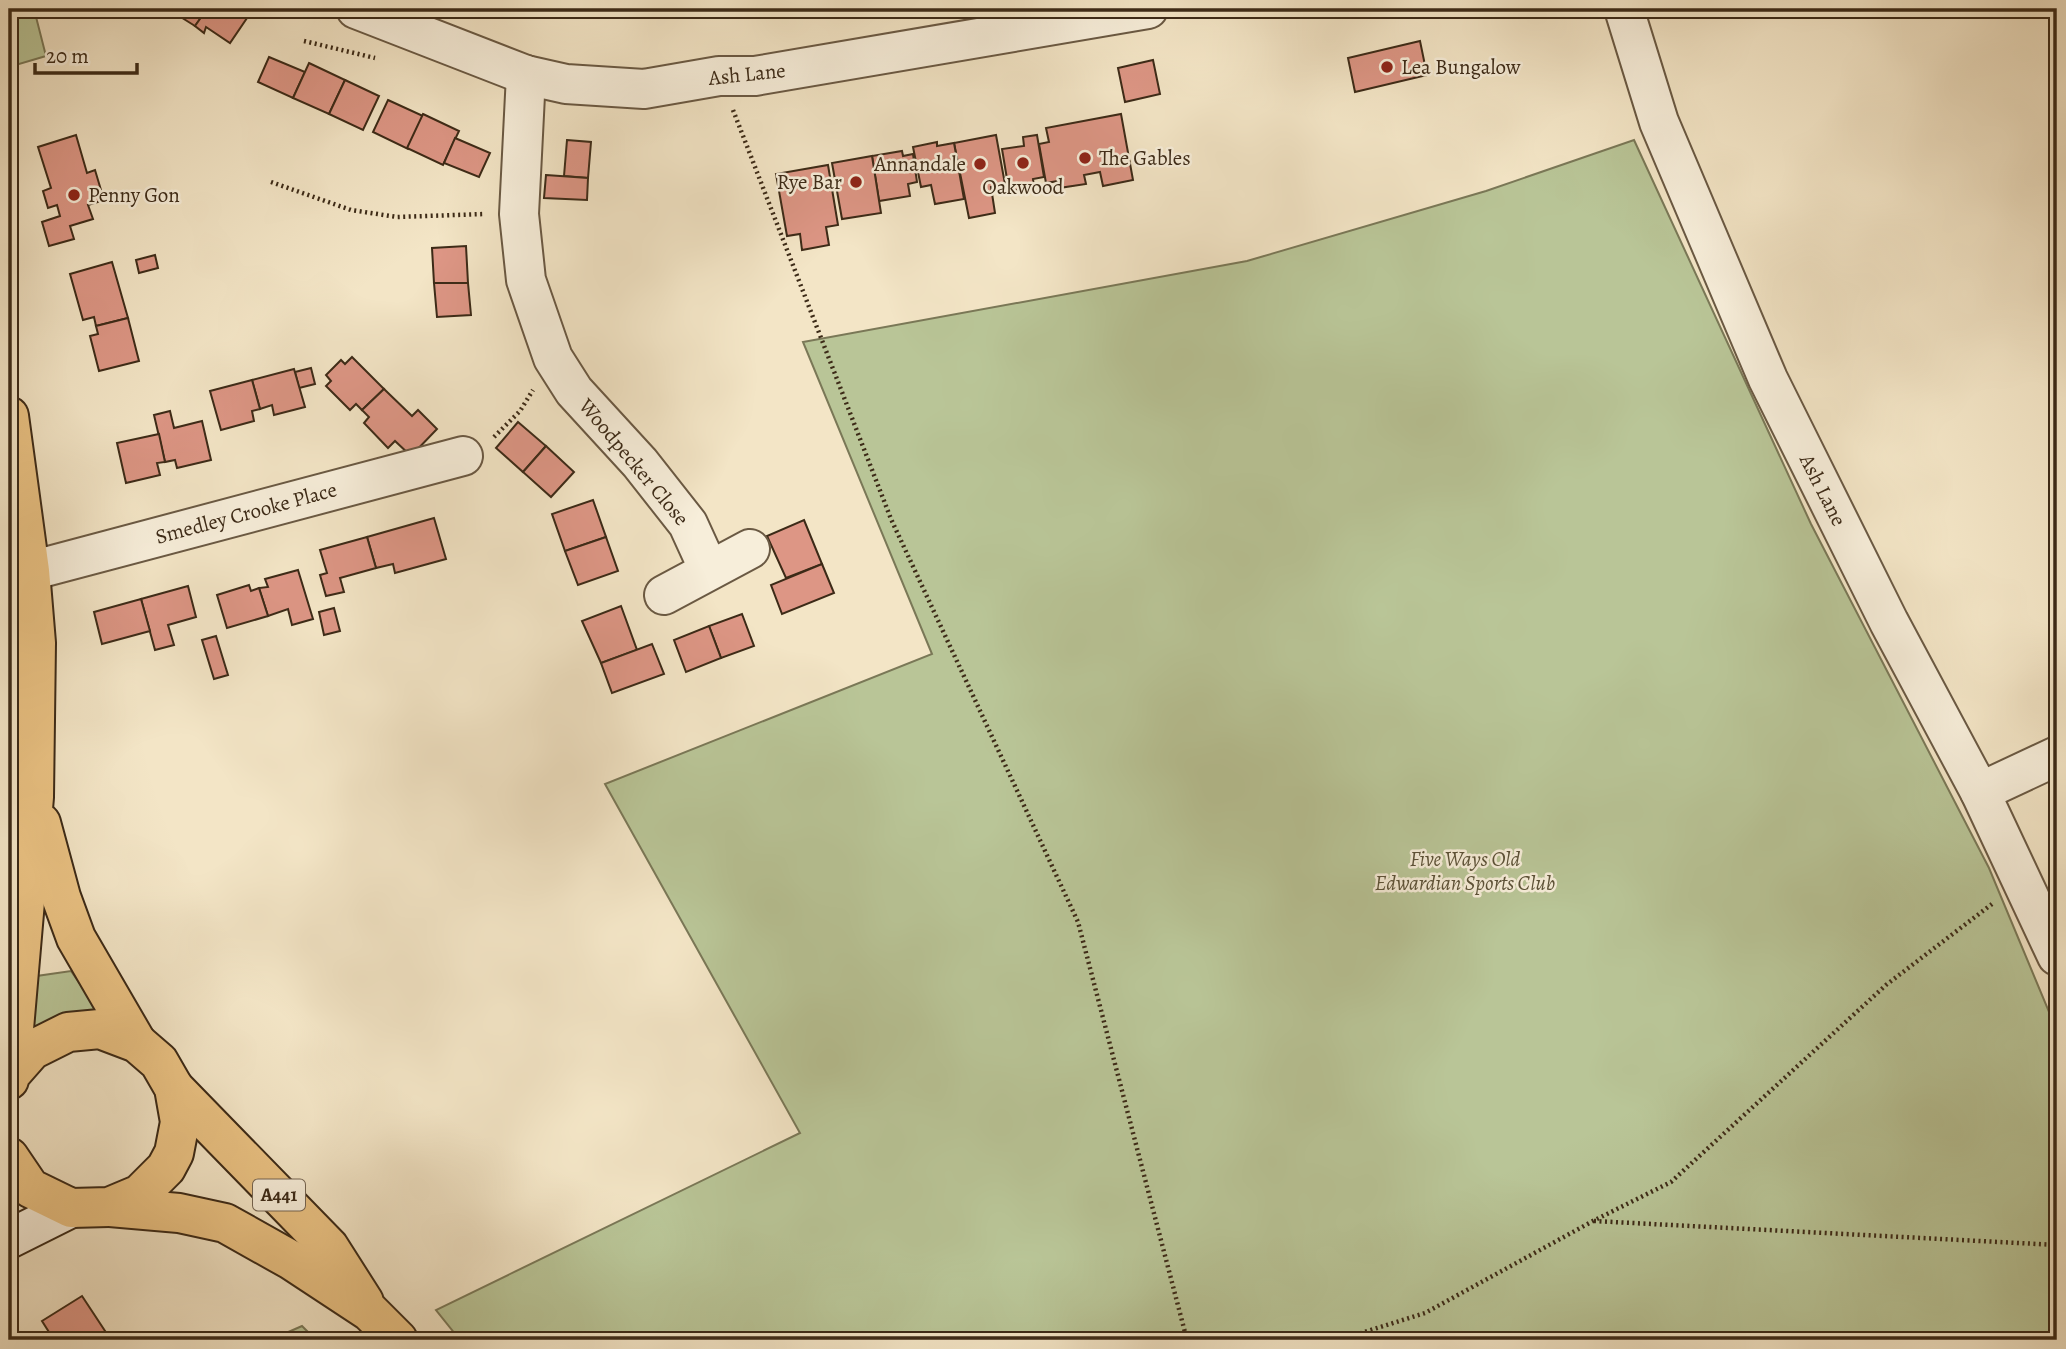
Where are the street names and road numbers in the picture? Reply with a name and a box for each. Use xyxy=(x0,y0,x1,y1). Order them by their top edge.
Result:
street label: Ash Lane xyxy=(706,56,787,92)
street label: Woodpecker Close xyxy=(572,392,695,531)
street label: Ash Lane xyxy=(1792,448,1853,531)
street label: Smedley Crooke Place xyxy=(152,475,340,551)
road number: A441 xyxy=(253,1180,305,1210)

